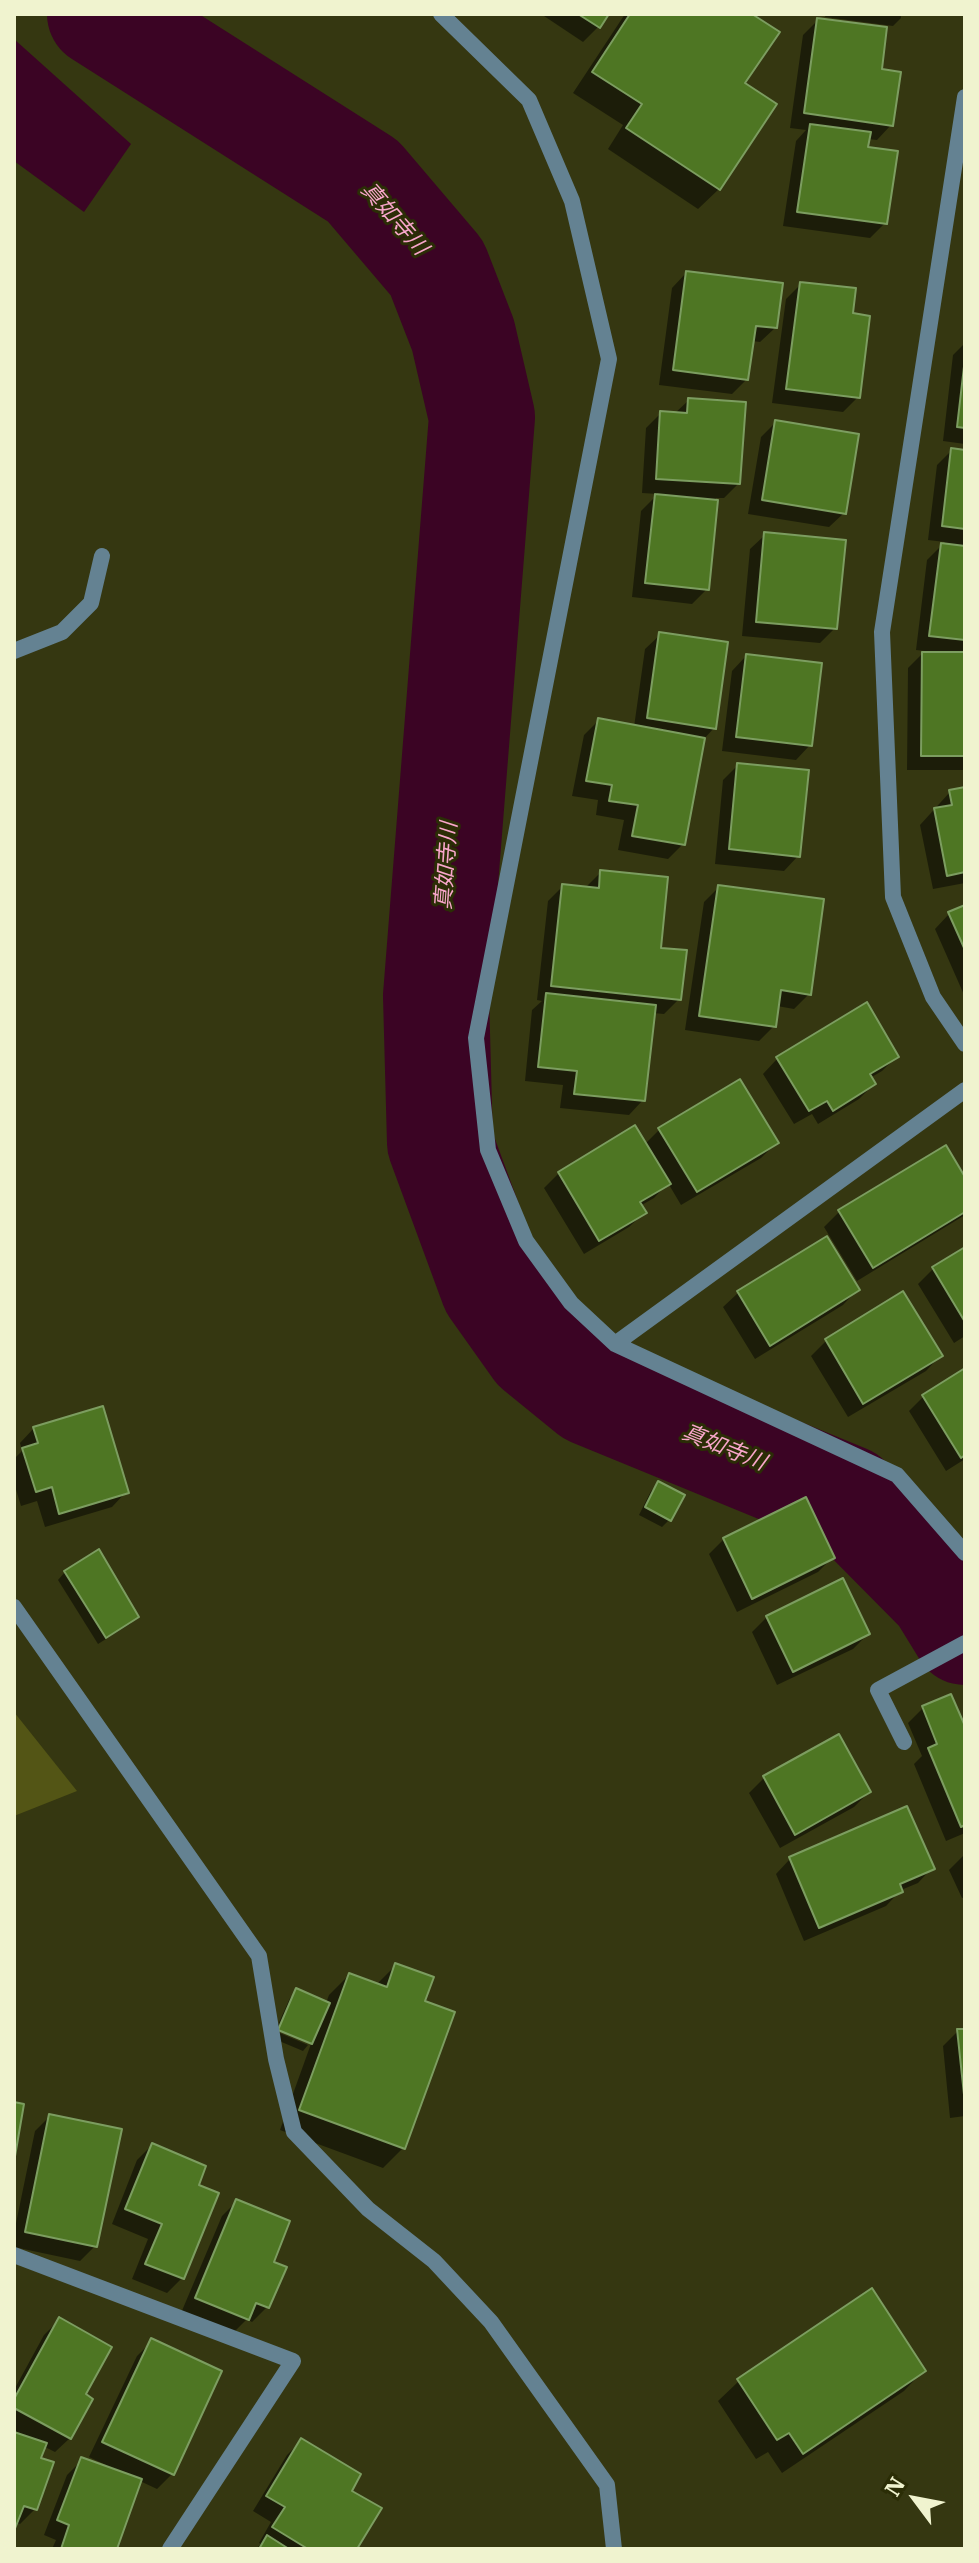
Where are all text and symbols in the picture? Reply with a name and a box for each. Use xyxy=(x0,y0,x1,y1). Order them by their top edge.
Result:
water label: 真如寺川 xyxy=(355,177,433,261)
water label: 真如寺川 xyxy=(431,821,463,911)
water label: 真如寺川 xyxy=(678,1419,770,1477)
north arrow xyxy=(875,2459,955,2539)
text: N xyxy=(877,2471,911,2501)

